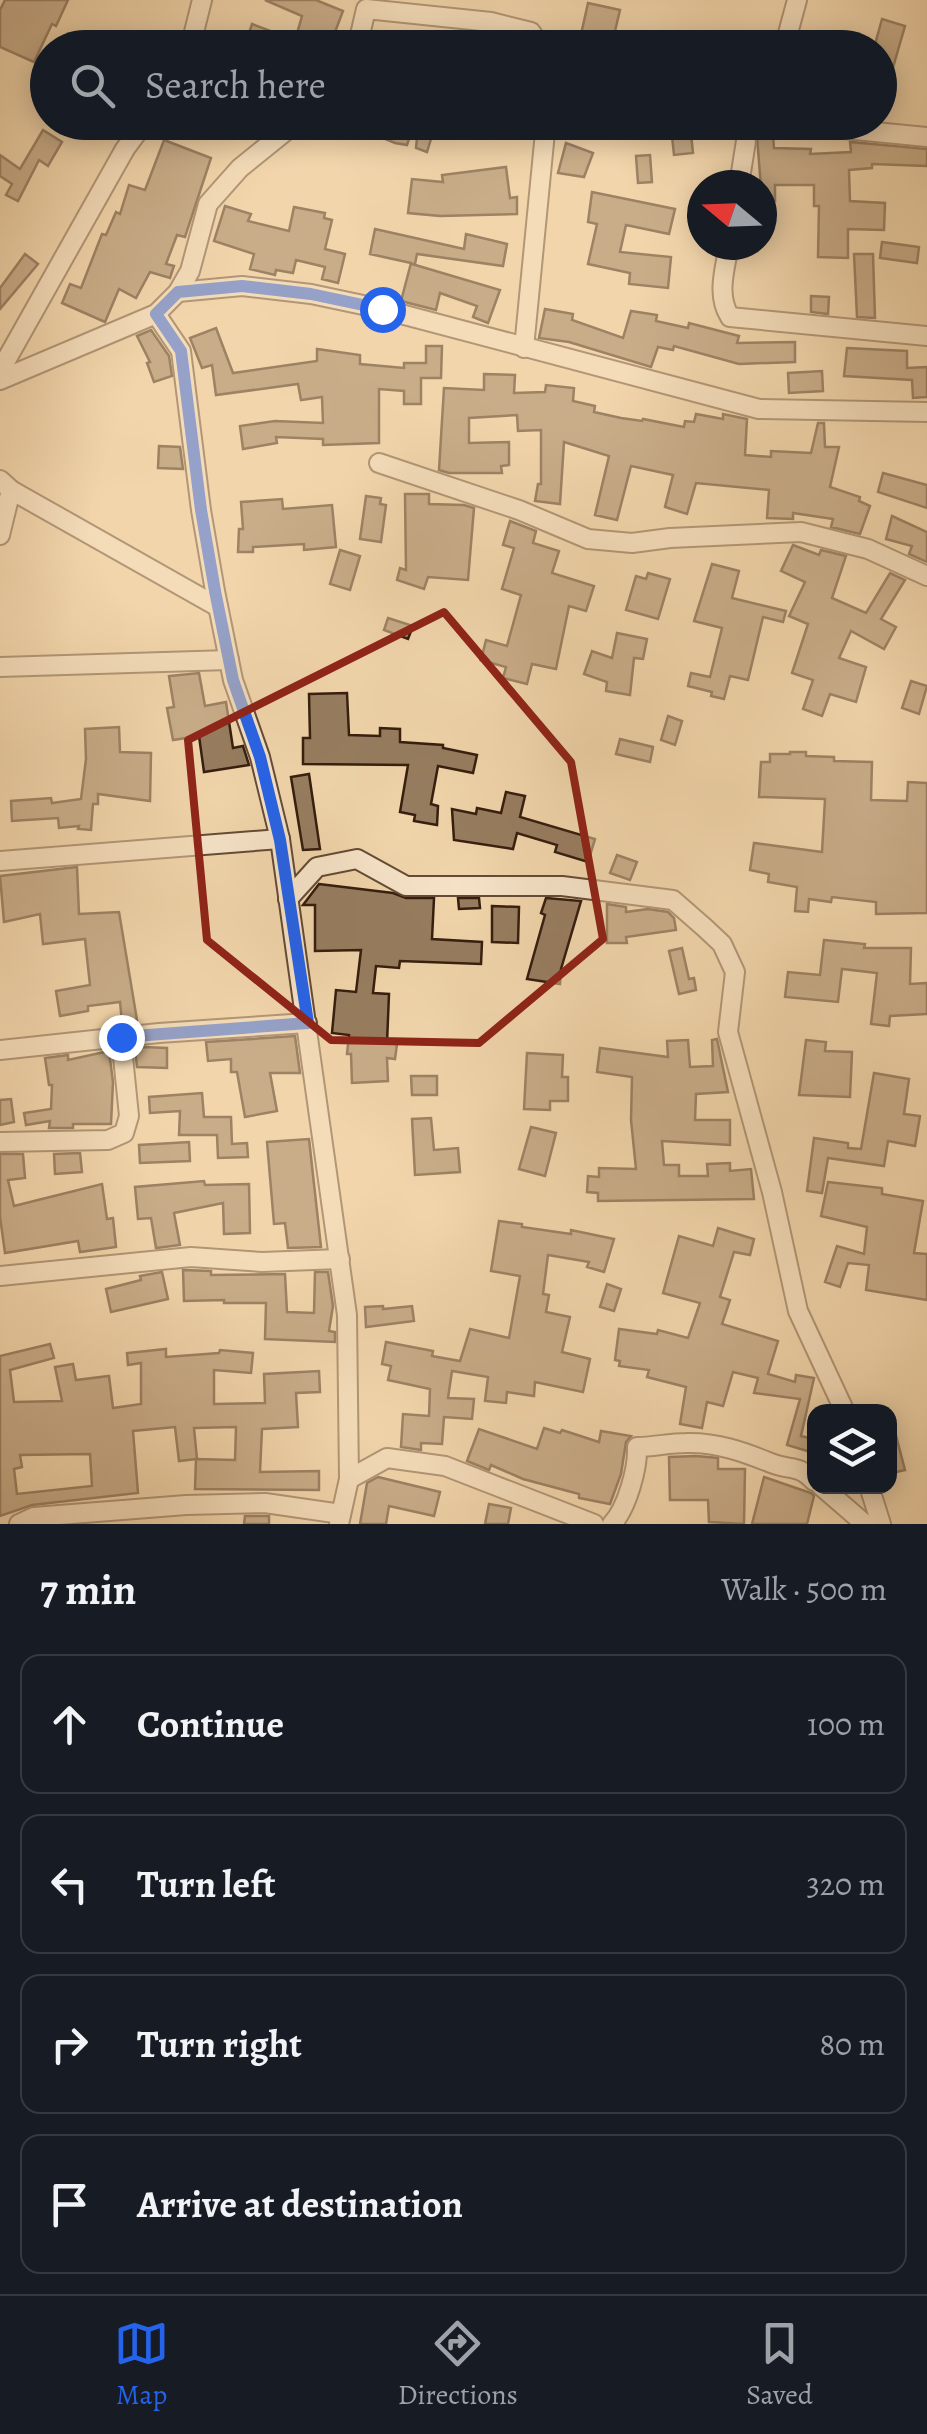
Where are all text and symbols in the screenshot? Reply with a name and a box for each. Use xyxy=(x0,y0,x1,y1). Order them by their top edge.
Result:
search box xyxy=(30,30,897,140)
icon: search xyxy=(65,58,120,113)
text: Search here xyxy=(145,59,326,111)
north arrow xyxy=(687,170,777,260)
route start xyxy=(360,287,406,333)
route end xyxy=(99,1015,145,1061)
map controls xyxy=(807,1404,897,1494)
button: layers xyxy=(807,1404,897,1494)
text: 7 min xyxy=(40,1561,136,1618)
text: Walk · 500 m xyxy=(721,1567,887,1611)
icon: ahead xyxy=(42,1697,97,1752)
text: Continue xyxy=(137,1698,284,1750)
text: 100 m xyxy=(807,1702,885,1746)
icon: left xyxy=(42,1857,97,1912)
text: Turn left xyxy=(137,1858,276,1910)
text: 320 m xyxy=(806,1862,885,1906)
icon: right xyxy=(42,2017,97,2072)
text: Turn right xyxy=(137,2018,302,2070)
text: 80 m xyxy=(819,2022,885,2066)
icon: arrive xyxy=(42,2177,97,2232)
text: Arrive at destination xyxy=(137,2178,463,2230)
tab: Map xyxy=(114,2316,169,2414)
tab: Directions xyxy=(398,2316,518,2414)
tab: Saved xyxy=(746,2316,813,2414)

